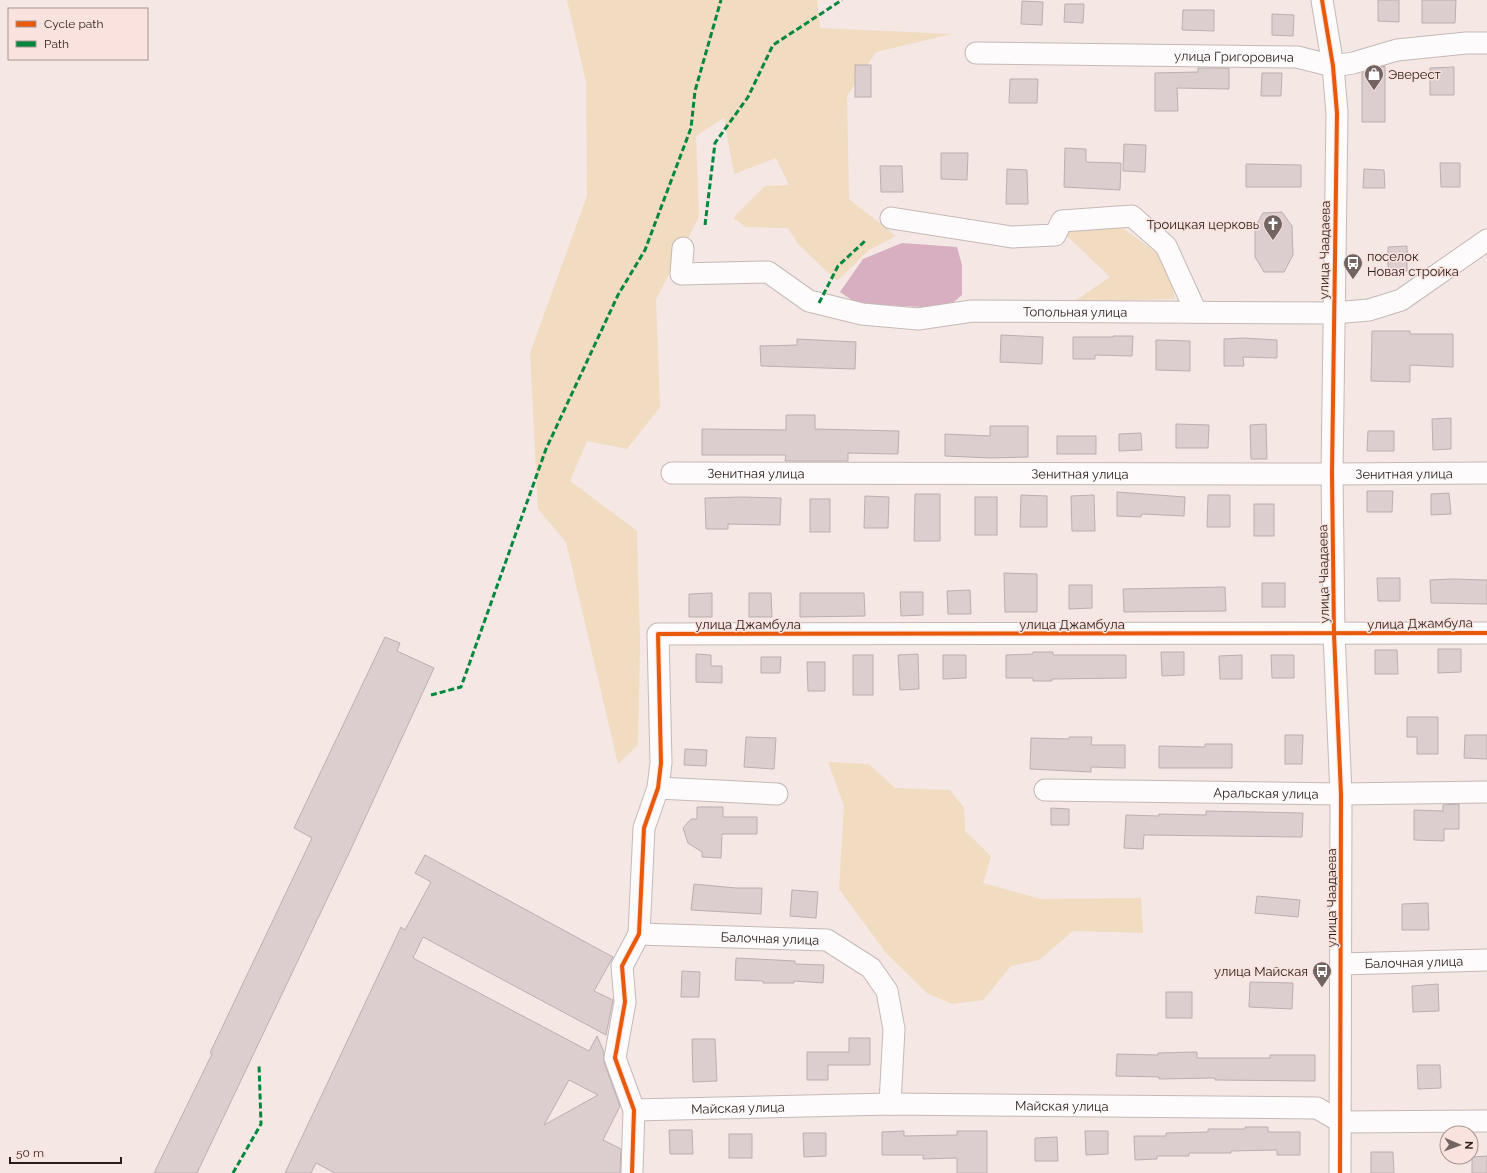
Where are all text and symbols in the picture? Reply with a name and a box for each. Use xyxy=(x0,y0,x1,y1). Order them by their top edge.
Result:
legend xyxy=(8,8,148,60)
text: Cycle path xyxy=(44,17,103,31)
text: Path xyxy=(44,37,69,51)
street label: улица Григоровича xyxy=(1174,48,1294,65)
shop icon: Эверест xyxy=(1363,63,1385,91)
place label: Эверест xyxy=(1388,67,1441,82)
street label: улица Чаадаева xyxy=(1316,200,1333,300)
church icon: Троицкая церковь xyxy=(1262,213,1284,241)
place label: Троицкая церковь xyxy=(1147,217,1259,232)
place label: поселок Новая стройка xyxy=(1367,249,1459,279)
bus stop icon: поселок Новая стройка xyxy=(1342,252,1364,280)
street label: Топольная улица xyxy=(1023,304,1128,320)
street label: Зенитная улица xyxy=(707,466,805,481)
street label: Зенитная улица xyxy=(1355,466,1453,482)
street label: Зенитная улица xyxy=(1031,467,1129,482)
street label: улица Чаадаева xyxy=(1315,524,1332,624)
street label: улица Джамбула xyxy=(1367,615,1473,632)
street label: улица Джамбула xyxy=(695,617,801,632)
street label: улица Джамбула xyxy=(1019,617,1125,632)
street label: Аральская улица xyxy=(1213,785,1319,802)
street label: улица Чаадаева xyxy=(1324,849,1339,947)
street label: Балочная улица xyxy=(720,930,819,948)
street label: Балочная улица xyxy=(1364,954,1464,971)
bus stop icon: улица Майская xyxy=(1311,960,1333,988)
place label: улица Майская xyxy=(1214,964,1308,979)
street label: Майская улица xyxy=(1015,1098,1109,1114)
street label: Майская улица xyxy=(691,1099,785,1117)
north arrow xyxy=(1439,1125,1479,1165)
scale bar xyxy=(10,1139,121,1165)
text: N xyxy=(1462,1141,1475,1150)
text: 50 m xyxy=(16,1146,44,1160)

